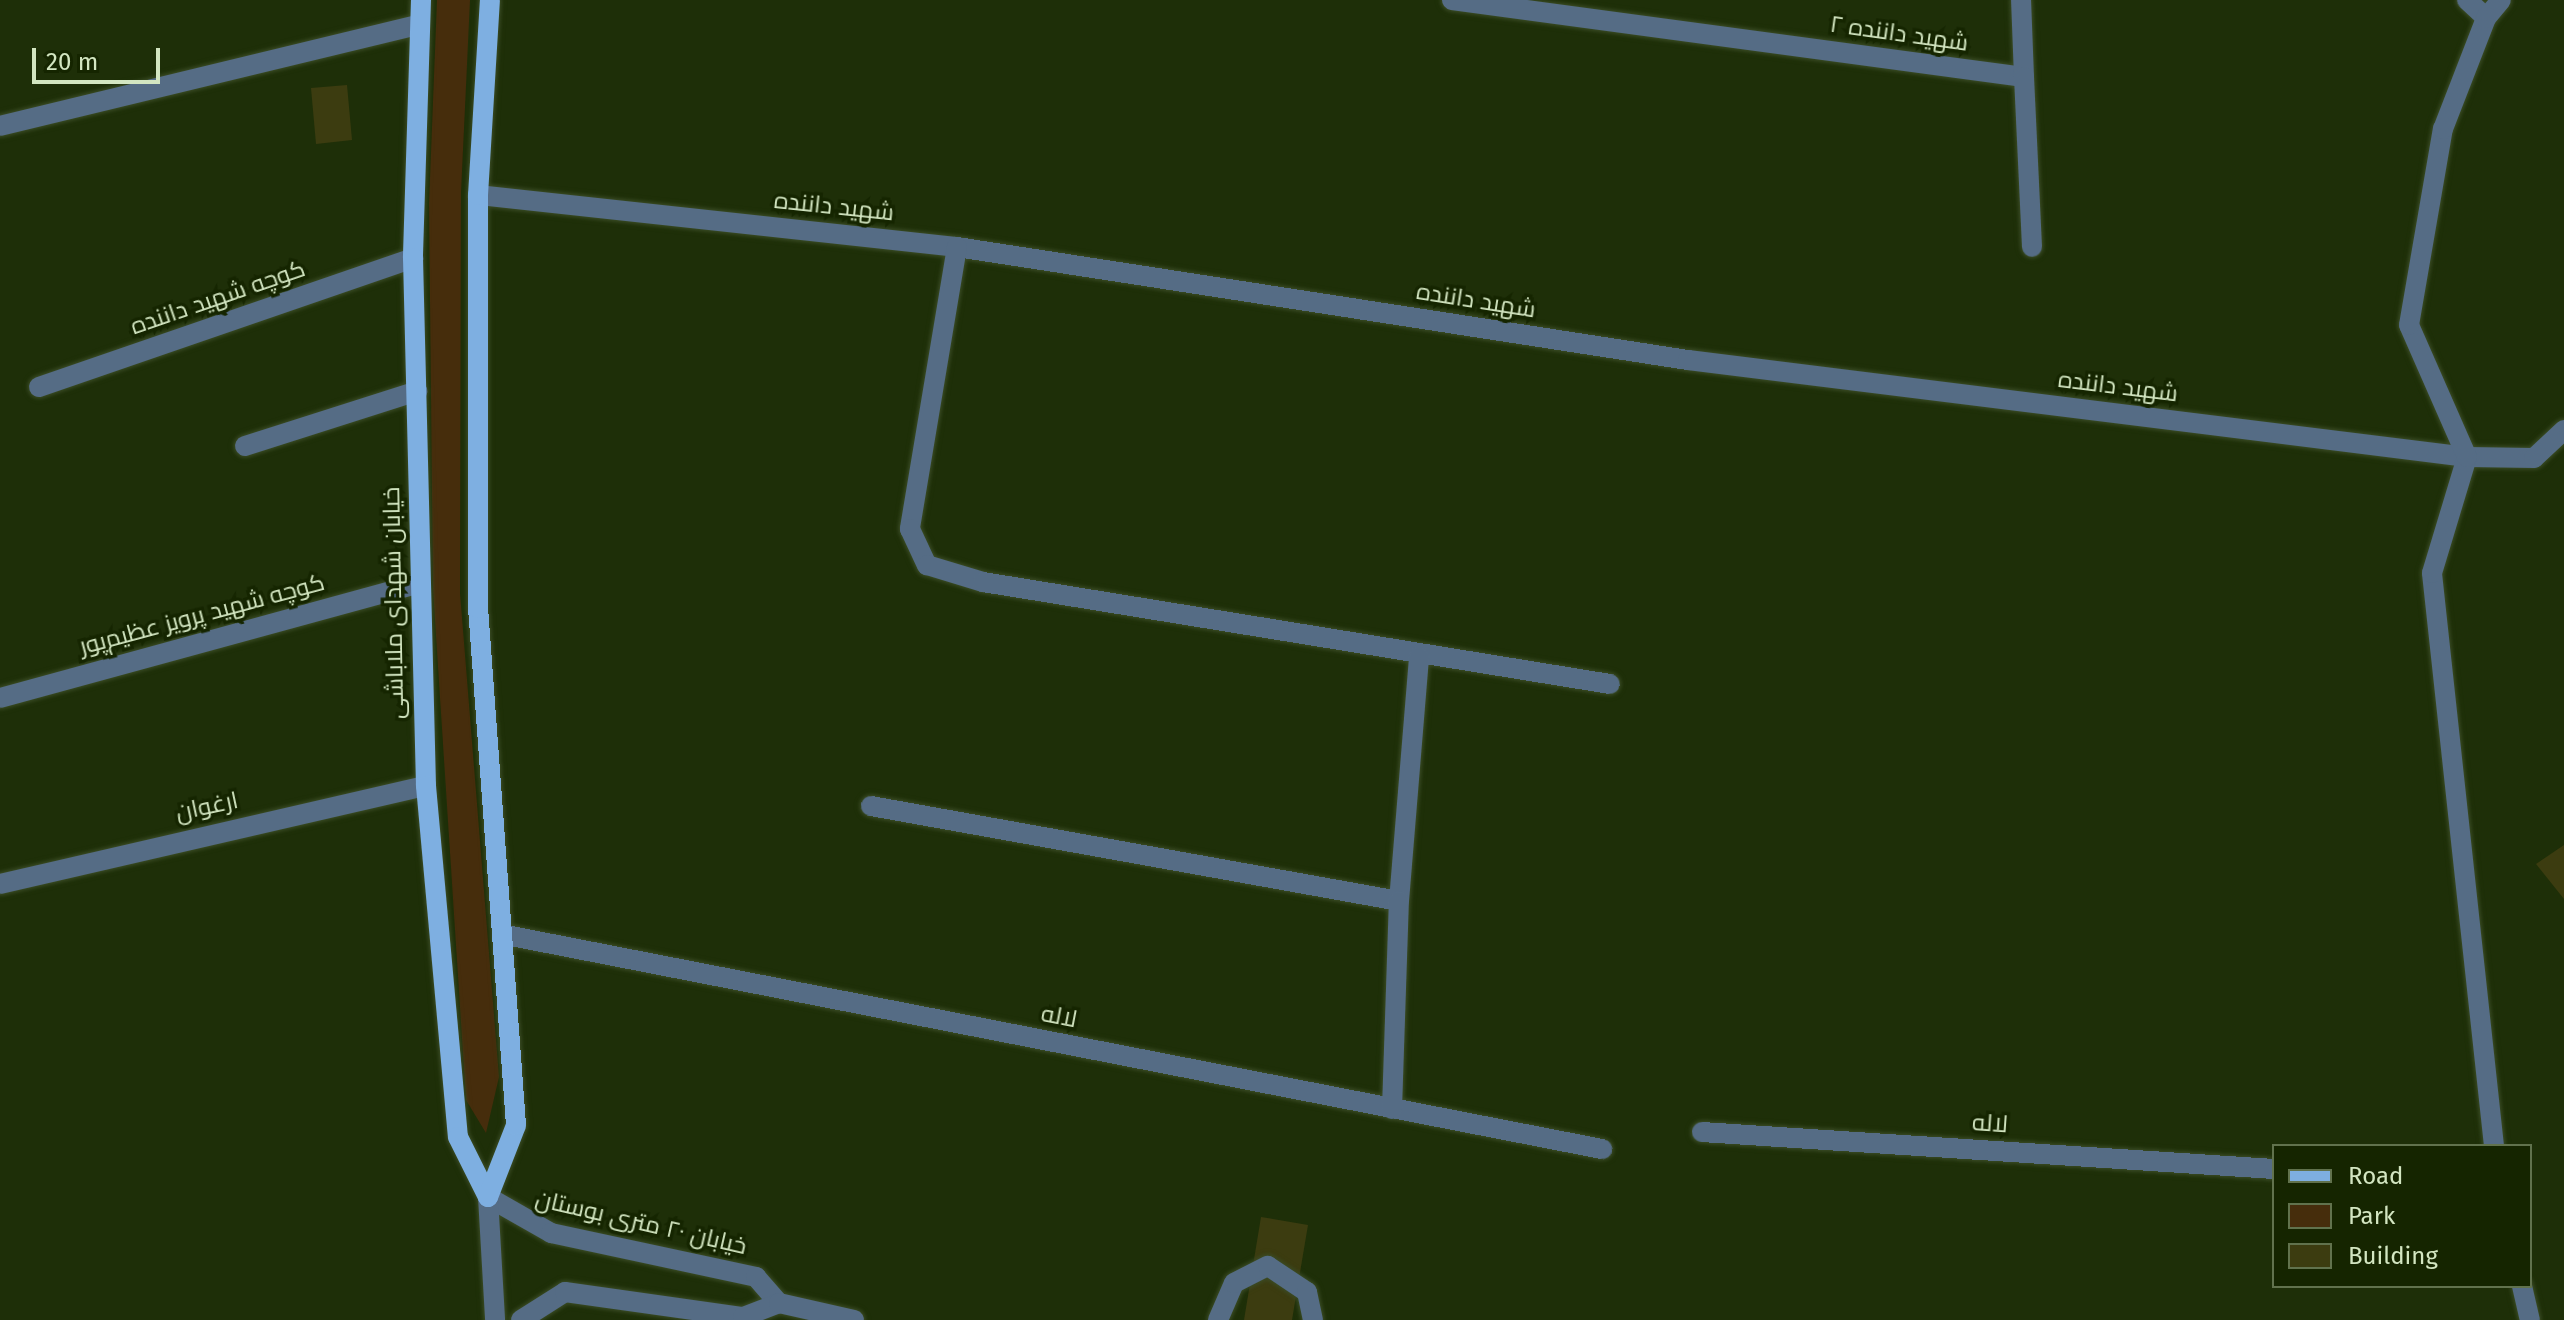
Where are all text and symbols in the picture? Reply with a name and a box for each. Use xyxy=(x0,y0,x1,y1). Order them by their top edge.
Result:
street label: شهید داننده ۲ xyxy=(1828,10,1970,58)
scale bar xyxy=(36,32,164,82)
text: 20 m xyxy=(46,48,98,76)
street label: شهید داننده xyxy=(773,186,895,228)
street label: کوچه شهید داننده xyxy=(127,255,309,341)
street label: شهید داننده xyxy=(1414,277,1538,325)
street label: شهید داننده xyxy=(2057,365,2179,409)
street label: خیابان شهدای ملاباشی xyxy=(378,487,410,719)
street label: کوچه شهید پرویز عظیم‌پور xyxy=(76,568,328,662)
street label: ارغوان xyxy=(173,786,241,828)
street label: لاله xyxy=(1039,999,1079,1035)
street label: لاله xyxy=(1971,1108,2009,1140)
legend xyxy=(2272,1144,2532,1288)
text: Road xyxy=(2348,1162,2403,1190)
street label: خیابان ۲۰ متری بوستان xyxy=(532,1185,750,1261)
text: Park xyxy=(2348,1202,2395,1230)
text: Building xyxy=(2348,1242,2438,1270)

